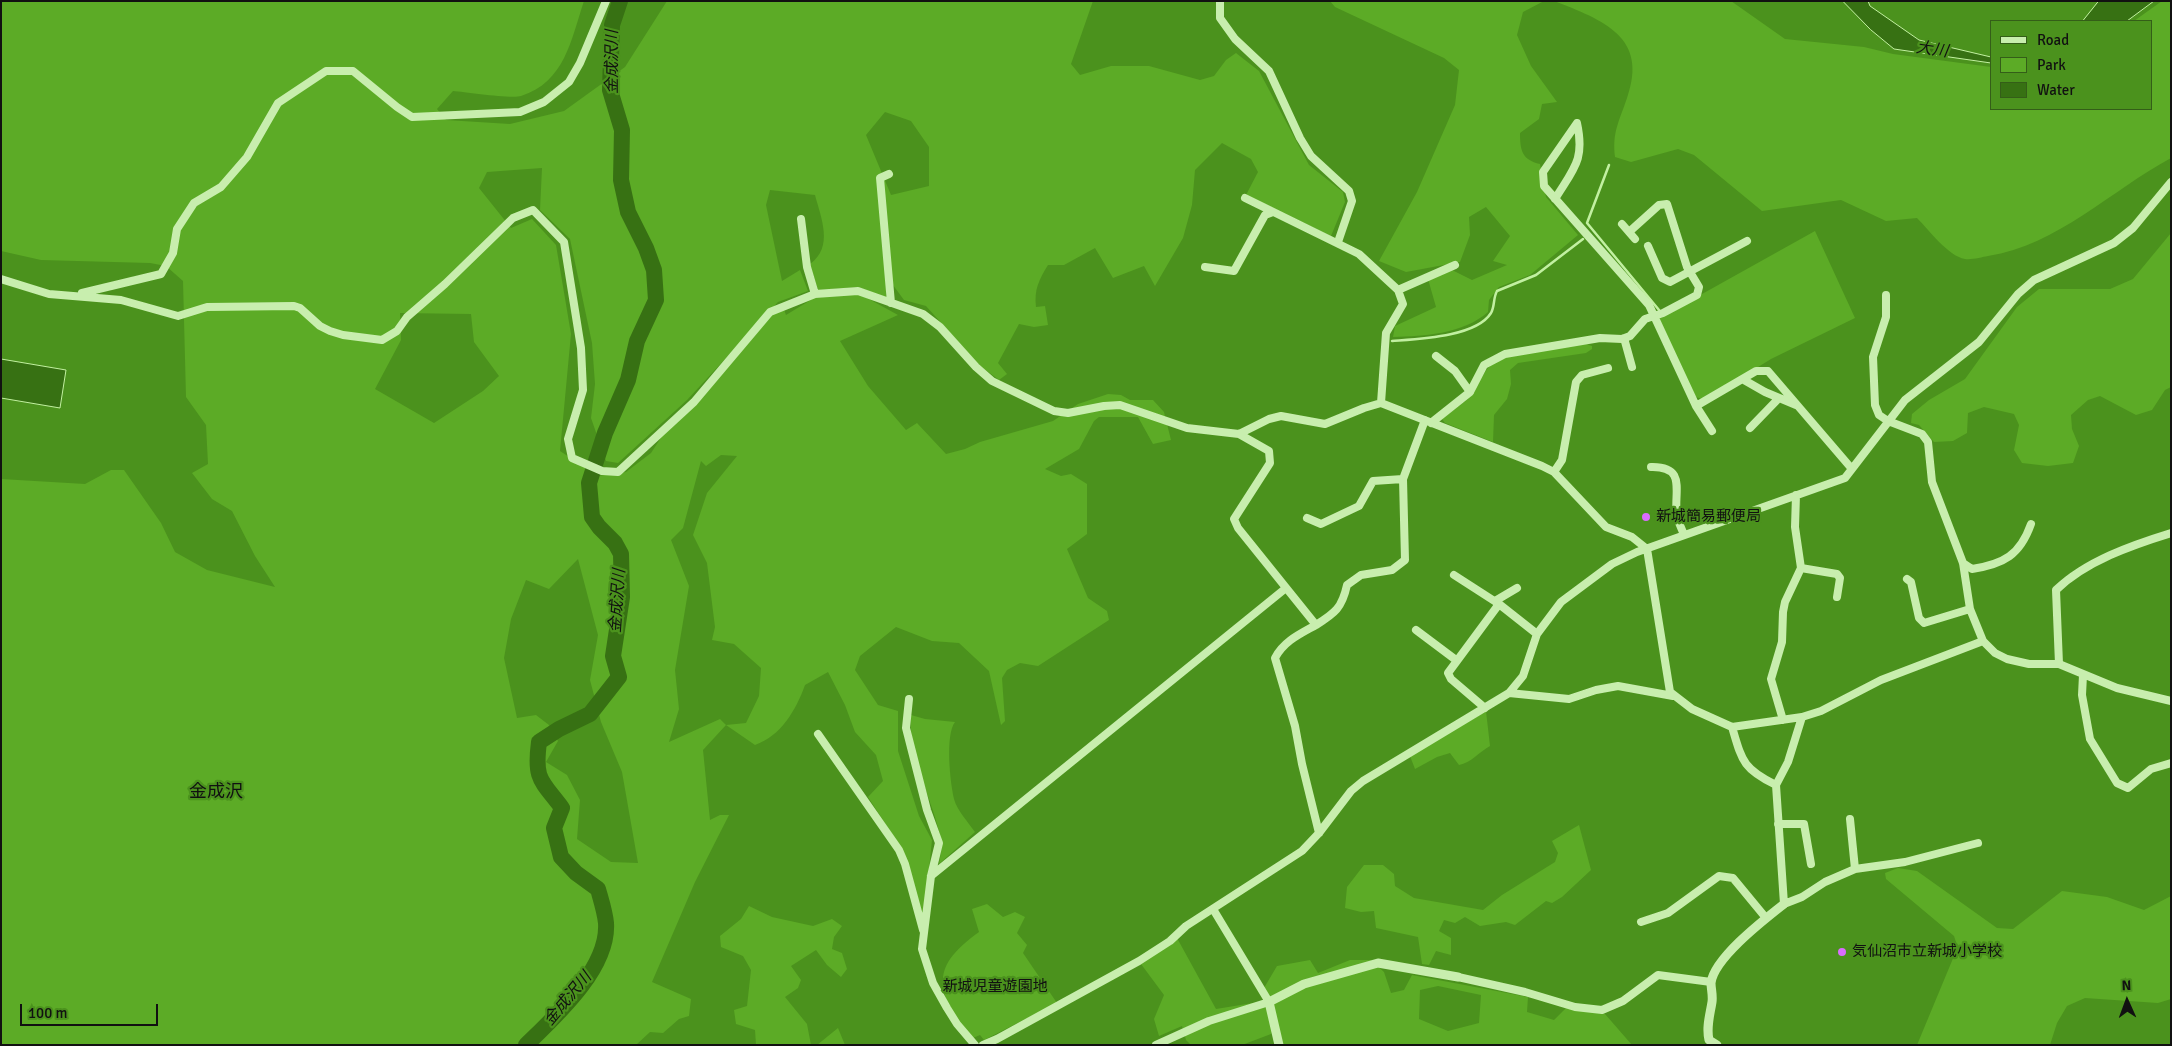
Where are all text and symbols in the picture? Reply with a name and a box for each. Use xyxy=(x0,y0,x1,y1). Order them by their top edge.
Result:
legend xyxy=(1990,20,2152,110)
water label: 金成沢川 xyxy=(603,30,623,94)
text: Road xyxy=(2037,31,2069,49)
water label: 大川 xyxy=(1915,38,1949,62)
text: Park xyxy=(2037,56,2066,74)
text: Water xyxy=(2037,81,2075,99)
place label: 新城簡易郵便局 xyxy=(1656,508,1761,526)
marker: 新城簡易郵便局 xyxy=(1640,511,1652,523)
water label: 金成沢川 xyxy=(606,568,630,634)
district label: 金成沢 xyxy=(189,781,243,803)
place label: 気仙沼市立新城小学校 xyxy=(1852,943,2002,961)
marker: 気仙沼市立新城小学校 xyxy=(1836,946,1848,958)
water label: 金成沢川 xyxy=(540,968,596,1030)
north arrow xyxy=(2102,976,2152,1026)
text: N xyxy=(2121,977,2132,994)
park label: 新城児童遊園地 xyxy=(943,978,1047,996)
scale bar xyxy=(22,994,160,1026)
text: 100 m xyxy=(28,1004,68,1022)

